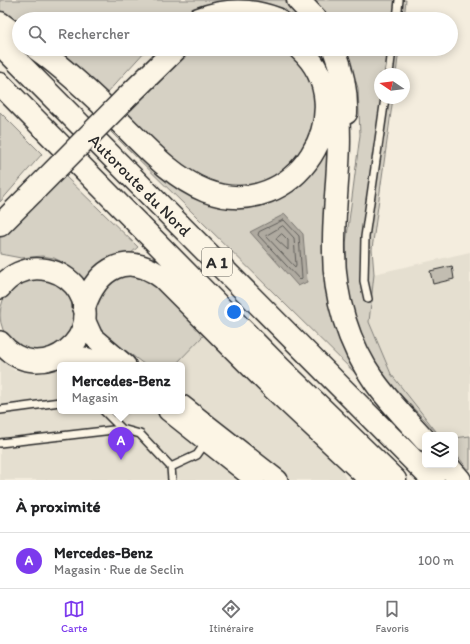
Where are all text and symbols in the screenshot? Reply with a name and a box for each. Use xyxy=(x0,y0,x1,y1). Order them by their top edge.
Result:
search box xyxy=(12,12,458,56)
icon: search xyxy=(26,23,48,45)
text: Rechercher xyxy=(58,25,130,43)
north arrow xyxy=(374,68,410,104)
street label: Autoroute du Nord xyxy=(85,130,196,241)
road number: A 1 xyxy=(202,248,232,276)
your location xyxy=(224,302,244,322)
popup xyxy=(57,362,185,414)
text: Mercedes-Benz xyxy=(72,372,170,390)
text: Magasin xyxy=(72,390,118,405)
pin: A xyxy=(108,427,134,460)
map controls xyxy=(422,432,458,468)
button: layers xyxy=(422,432,458,468)
text: À proximité xyxy=(16,496,101,516)
text: Mercedes-Benz xyxy=(54,544,153,562)
text: A xyxy=(25,553,33,568)
text: 100 m xyxy=(418,553,454,568)
text: Magasin · Rue de Seclin xyxy=(54,562,184,577)
tab: Carte xyxy=(61,598,87,635)
tab: Itinéraire xyxy=(209,598,254,635)
tab: Favoris xyxy=(376,598,409,635)

